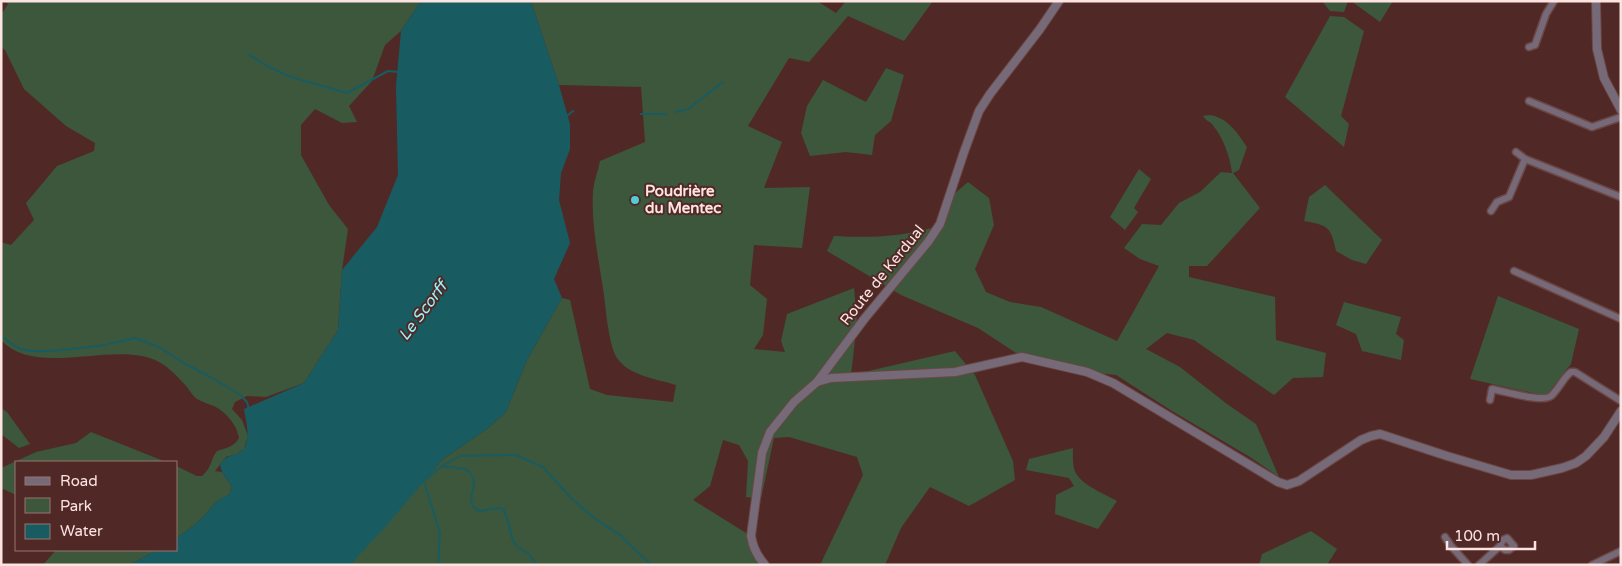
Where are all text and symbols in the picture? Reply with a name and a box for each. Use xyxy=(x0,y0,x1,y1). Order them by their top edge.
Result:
place label: Poudrière du Mentec xyxy=(645,182,721,217)
marker: Poudrière du Mentec xyxy=(629,194,641,206)
street label: Route de Kerdual xyxy=(836,221,928,329)
water label: Le Scorff xyxy=(394,275,454,345)
legend xyxy=(15,461,178,551)
text: Road xyxy=(60,472,98,490)
text: Park xyxy=(60,497,92,515)
scale bar xyxy=(1447,518,1534,550)
text: Water xyxy=(60,522,103,540)
text: 100 m xyxy=(1454,527,1500,545)

